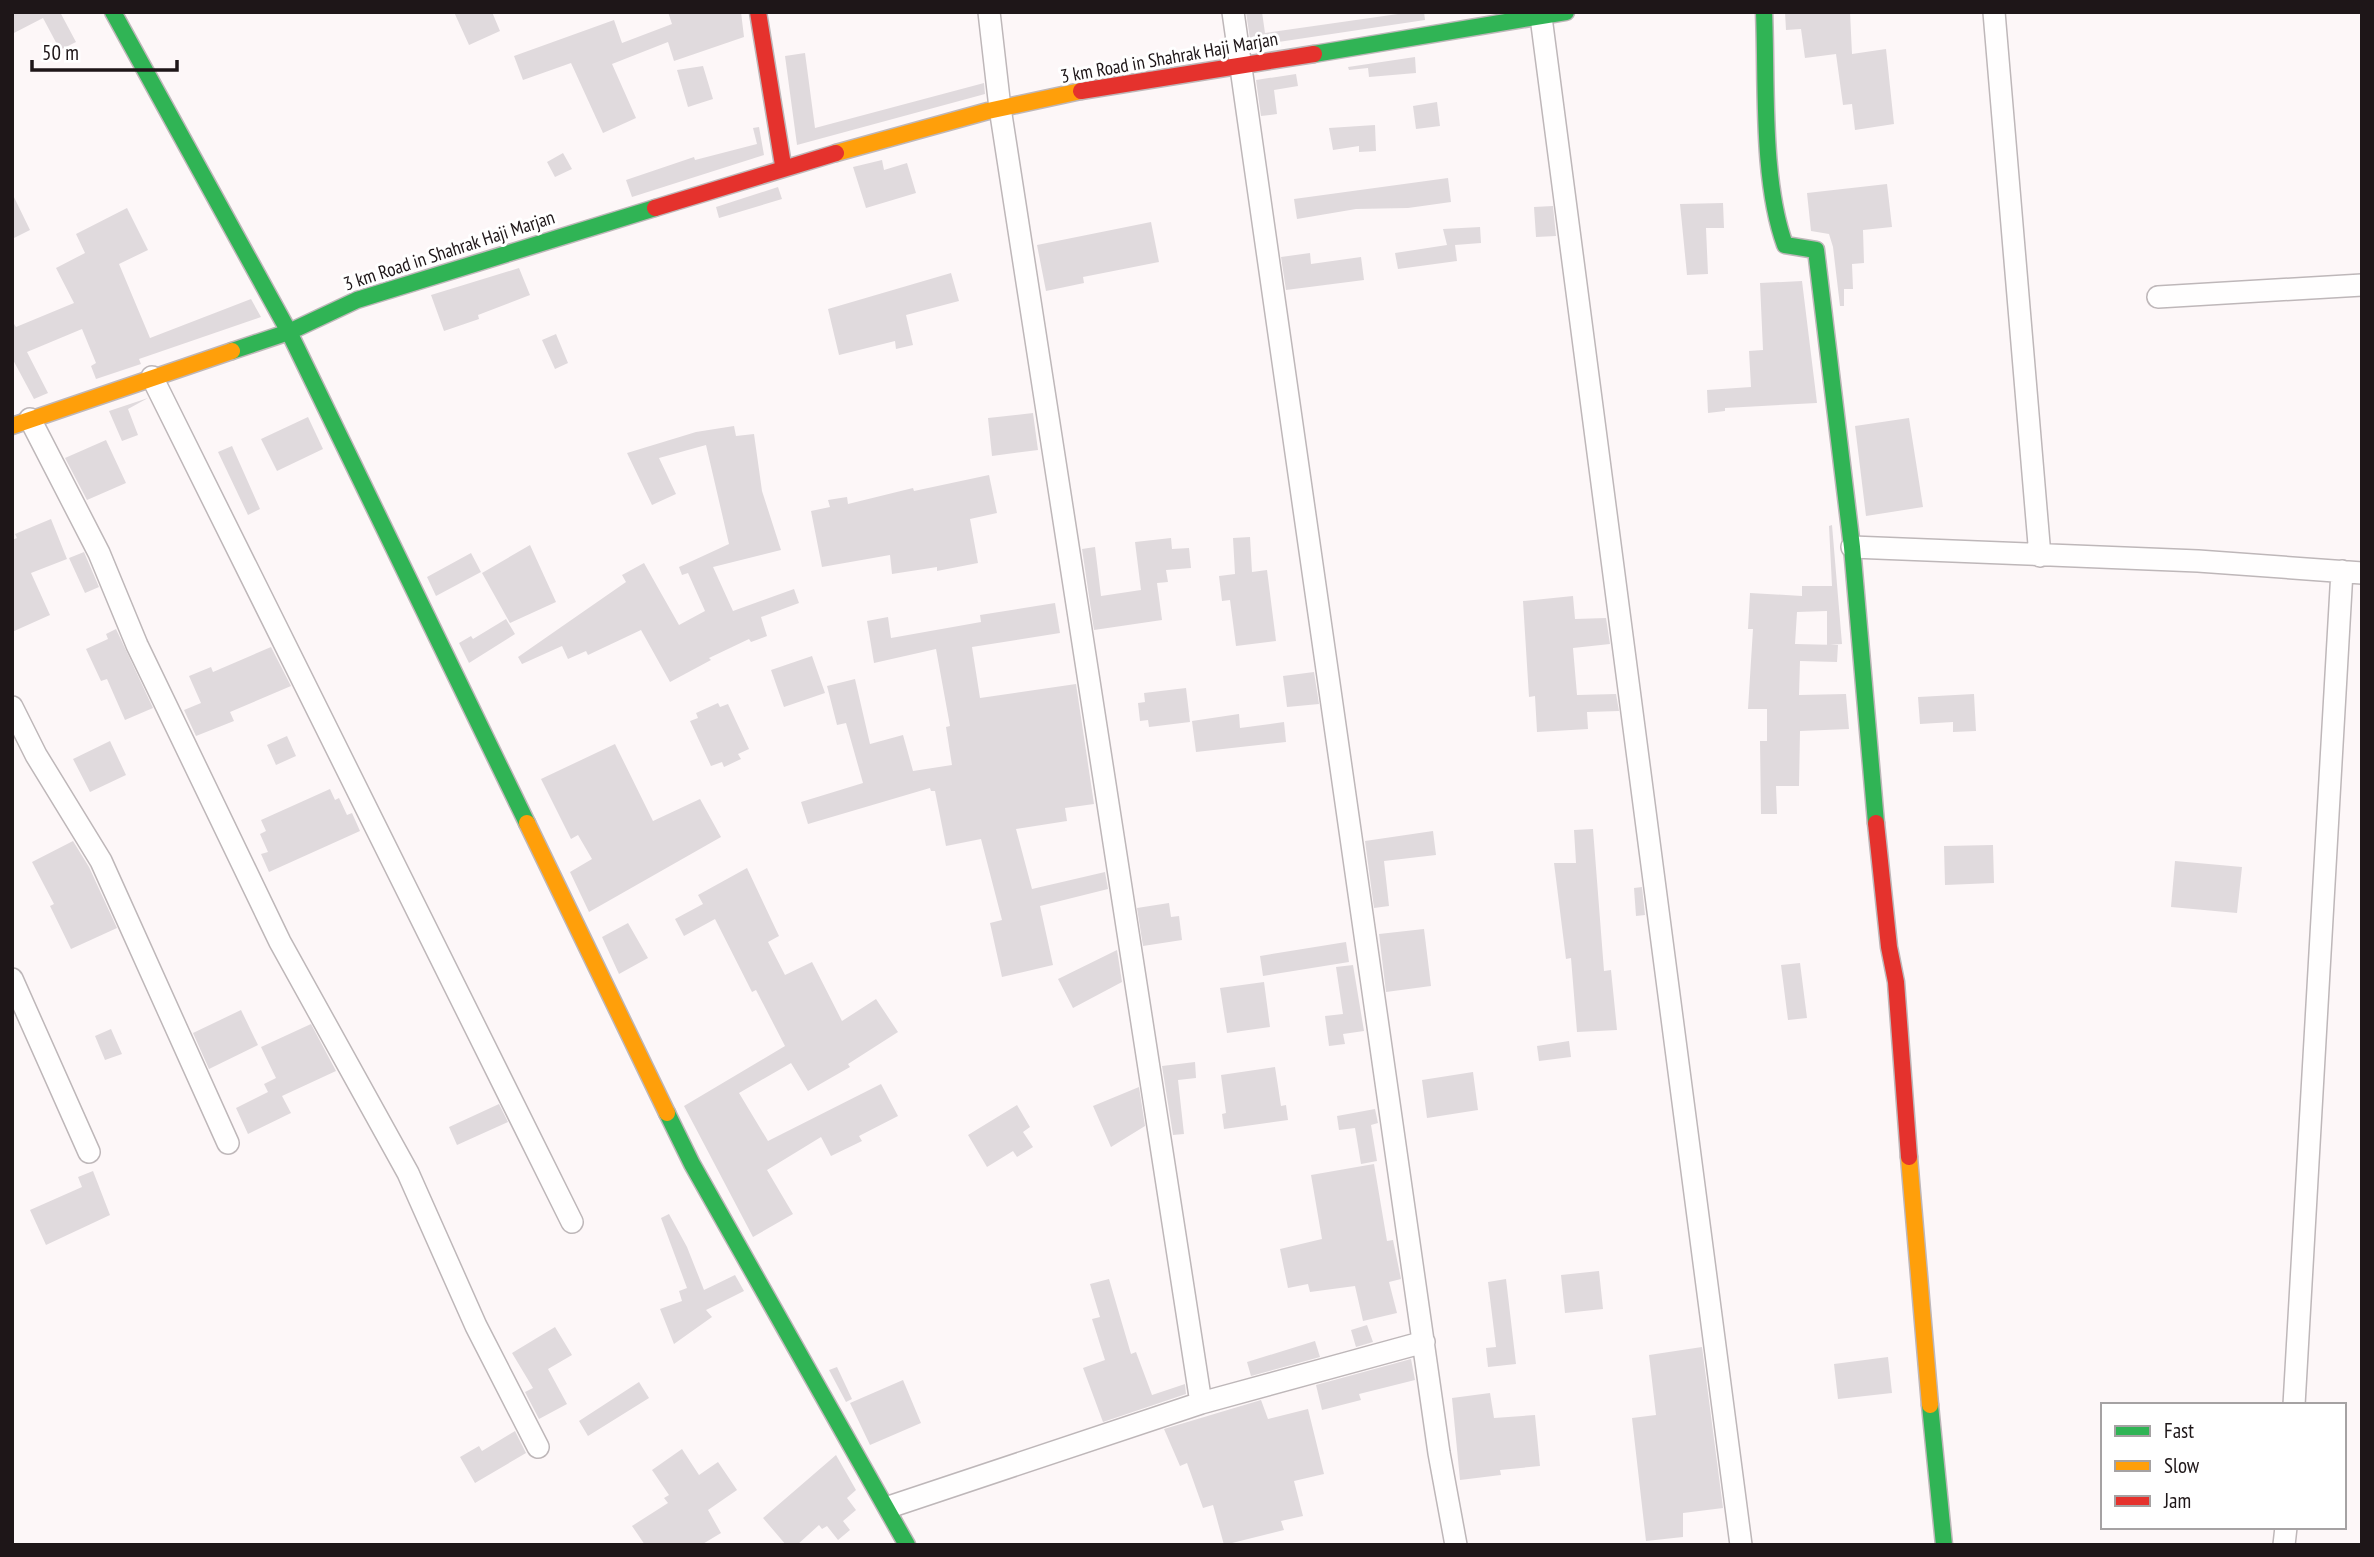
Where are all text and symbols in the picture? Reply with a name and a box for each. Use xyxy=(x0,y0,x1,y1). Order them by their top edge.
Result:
street label: 3 km Road in Shahrak Haji Marjan xyxy=(1058,26,1280,88)
scale bar xyxy=(32,28,177,72)
text: 50 m xyxy=(42,39,79,66)
street label: 3 km Road in Shahrak Haji Marjan xyxy=(340,205,558,295)
legend xyxy=(2101,1403,2346,1529)
text: Fast xyxy=(2164,1417,2194,1444)
text: Slow xyxy=(2164,1452,2200,1479)
text: Jam xyxy=(2163,1487,2191,1514)

